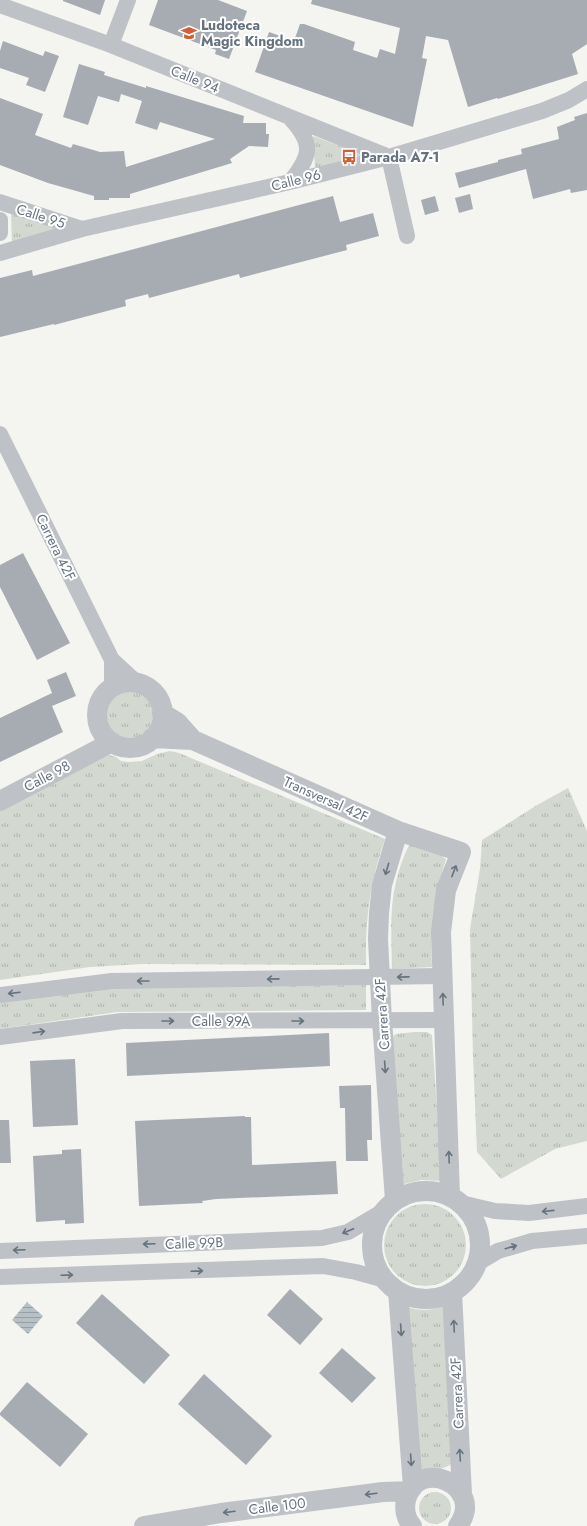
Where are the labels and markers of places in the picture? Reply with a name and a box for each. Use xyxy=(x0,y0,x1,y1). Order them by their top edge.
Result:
place label: Ludoteca Magic Kingdom xyxy=(201,15,303,51)
school or university icon: Ludoteca Magic Kingdom xyxy=(180,24,198,42)
place label: Parada A7-1 xyxy=(361,147,440,167)
bus stop icon: Parada A7-1 xyxy=(340,148,358,166)

